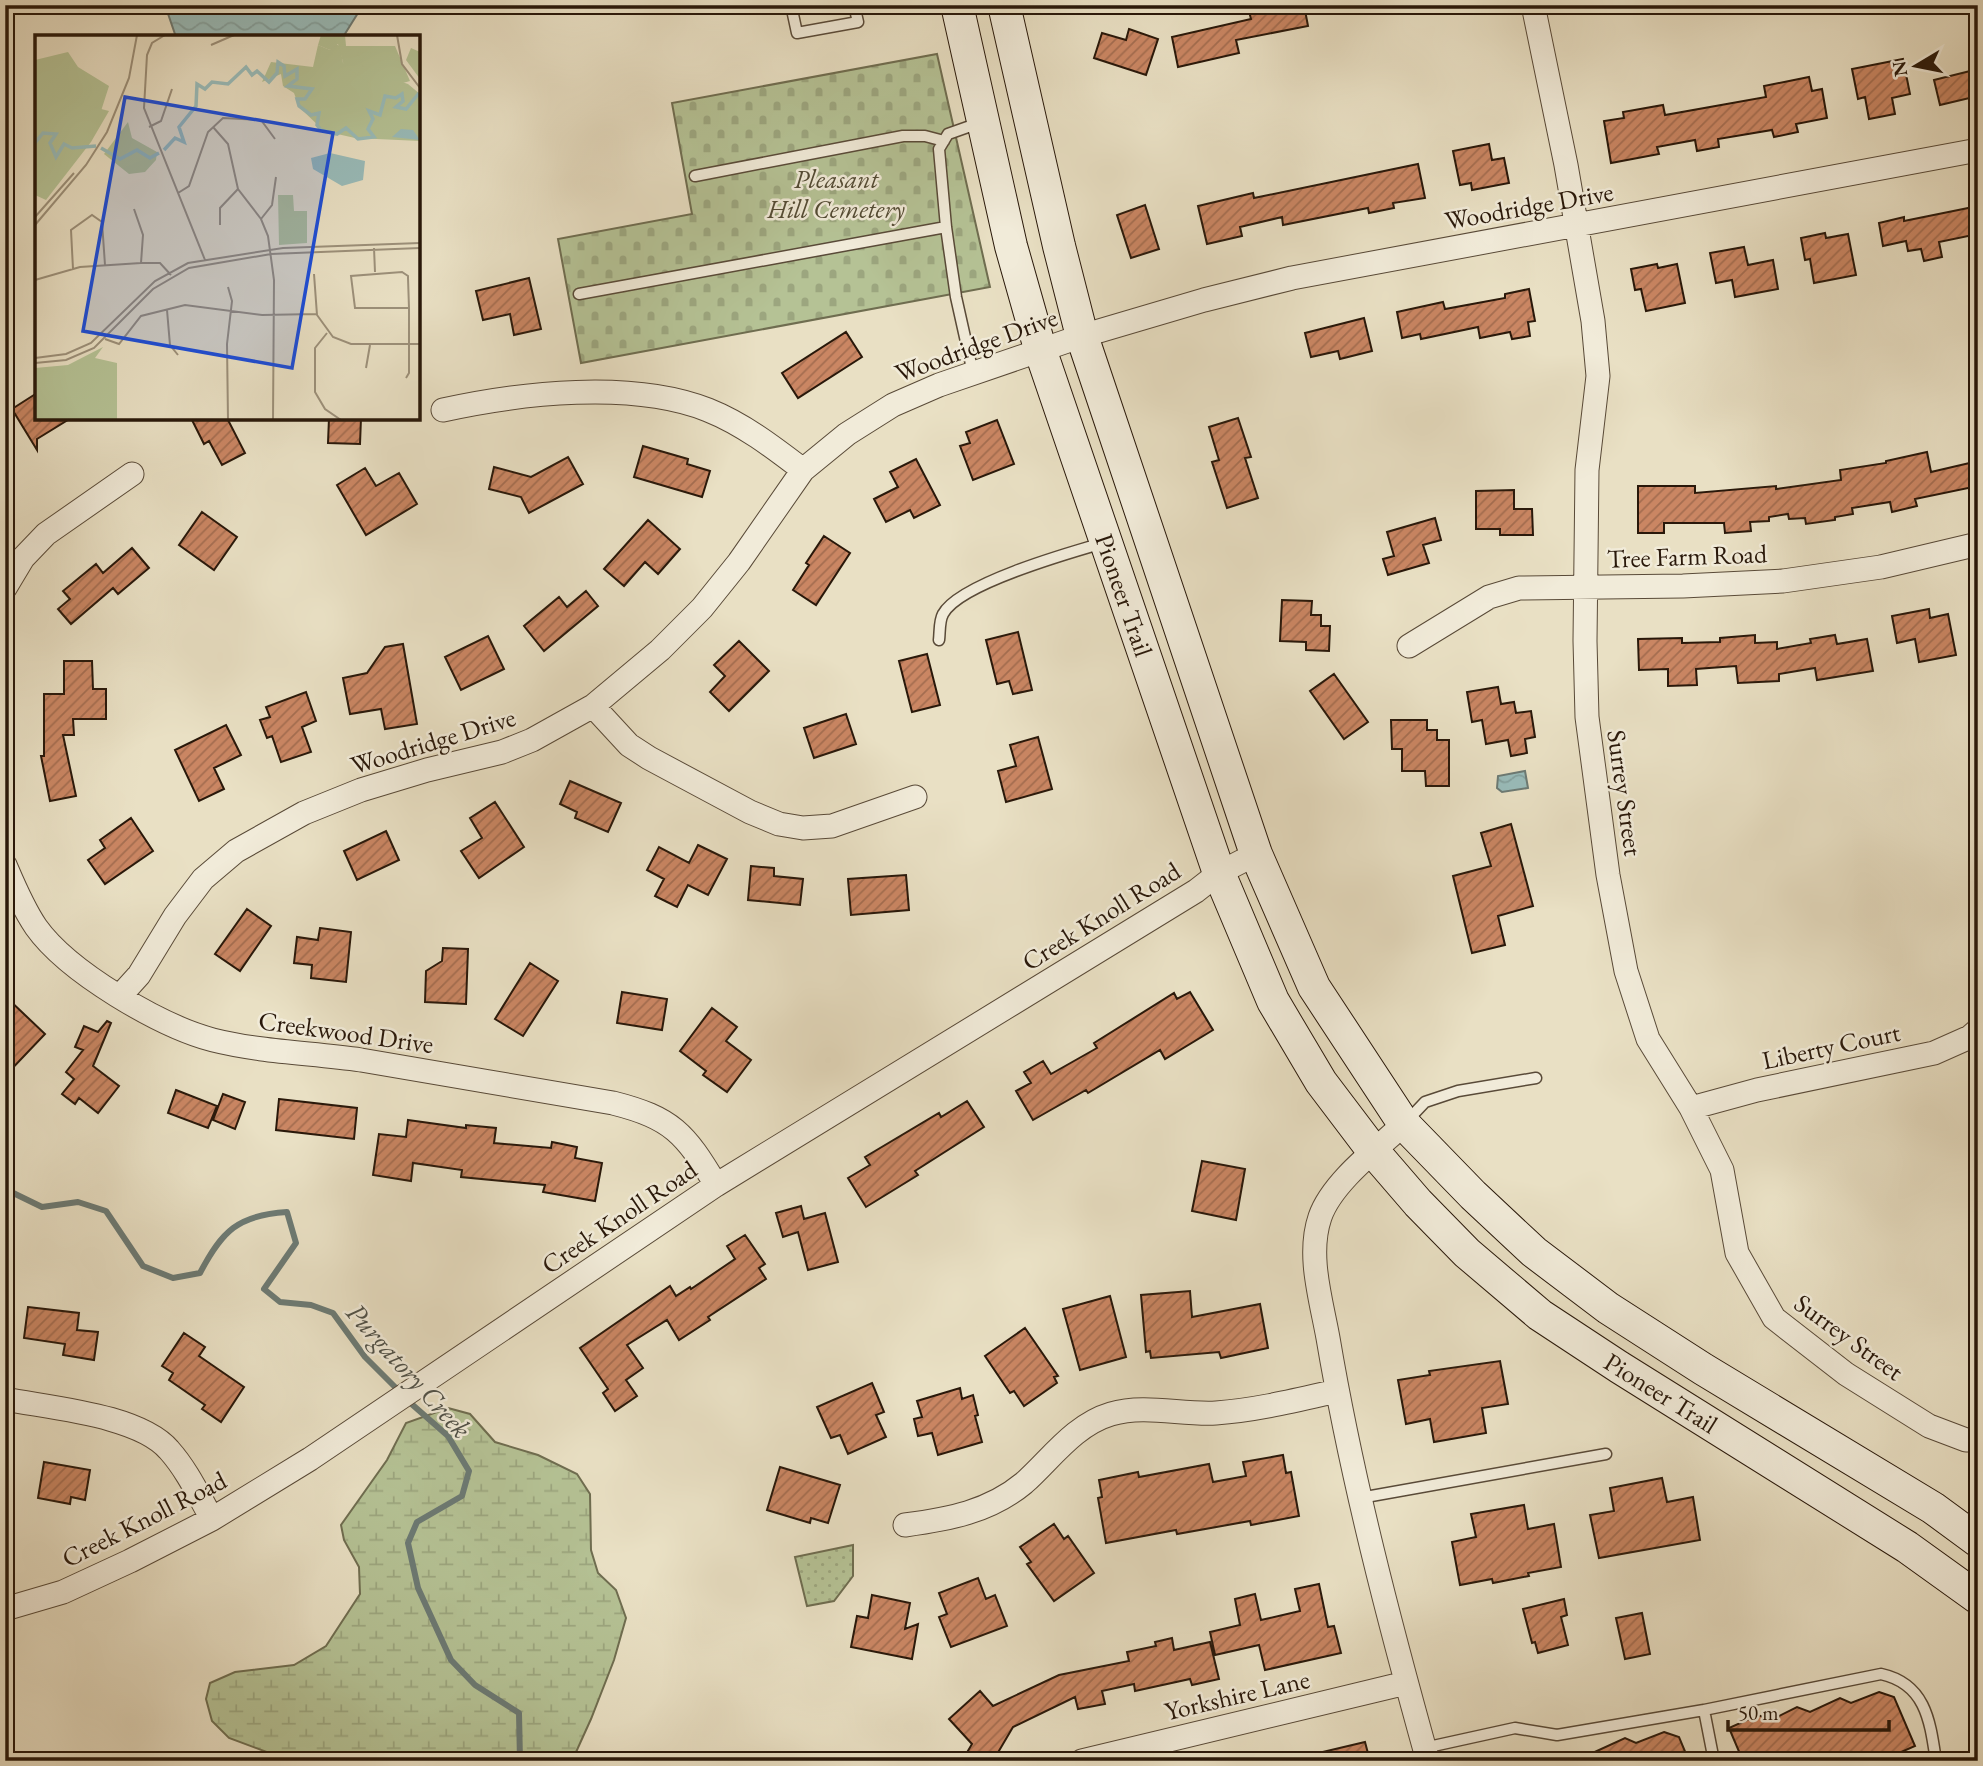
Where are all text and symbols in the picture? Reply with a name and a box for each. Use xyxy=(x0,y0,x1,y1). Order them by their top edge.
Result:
north arrow xyxy=(1882,32,1952,102)
inset map xyxy=(35,35,420,420)
text: N xyxy=(1886,59,1913,79)
park label: Pleasant Hill Cemetery xyxy=(766,162,905,226)
street label: Woodridge Drive xyxy=(1442,174,1616,238)
street label: Woodridge Drive xyxy=(890,300,1062,390)
street label: Pioneer Trail xyxy=(1087,529,1161,661)
street label: Tree Farm Road xyxy=(1606,536,1768,576)
street label: Woodridge Drive xyxy=(346,700,520,782)
street label: Surrey Street xyxy=(1599,728,1651,858)
street label: Creek Knoll Road xyxy=(1015,853,1187,978)
street label: Creekwood Drive xyxy=(256,1003,436,1061)
street label: Liberty Court xyxy=(1759,1015,1903,1077)
street label: Creek Knoll Road xyxy=(535,1152,704,1282)
street label: Surrey Street xyxy=(1788,1286,1910,1388)
water label: Purgatory Creek xyxy=(338,1294,480,1446)
street label: Pioneer Trail xyxy=(1598,1345,1724,1441)
street label: Creek Knoll Road xyxy=(56,1462,233,1575)
street label: Yorkshire Lane xyxy=(1161,1662,1313,1728)
scale bar xyxy=(1728,1689,1888,1733)
text: 50 m xyxy=(1738,1699,1779,1726)

